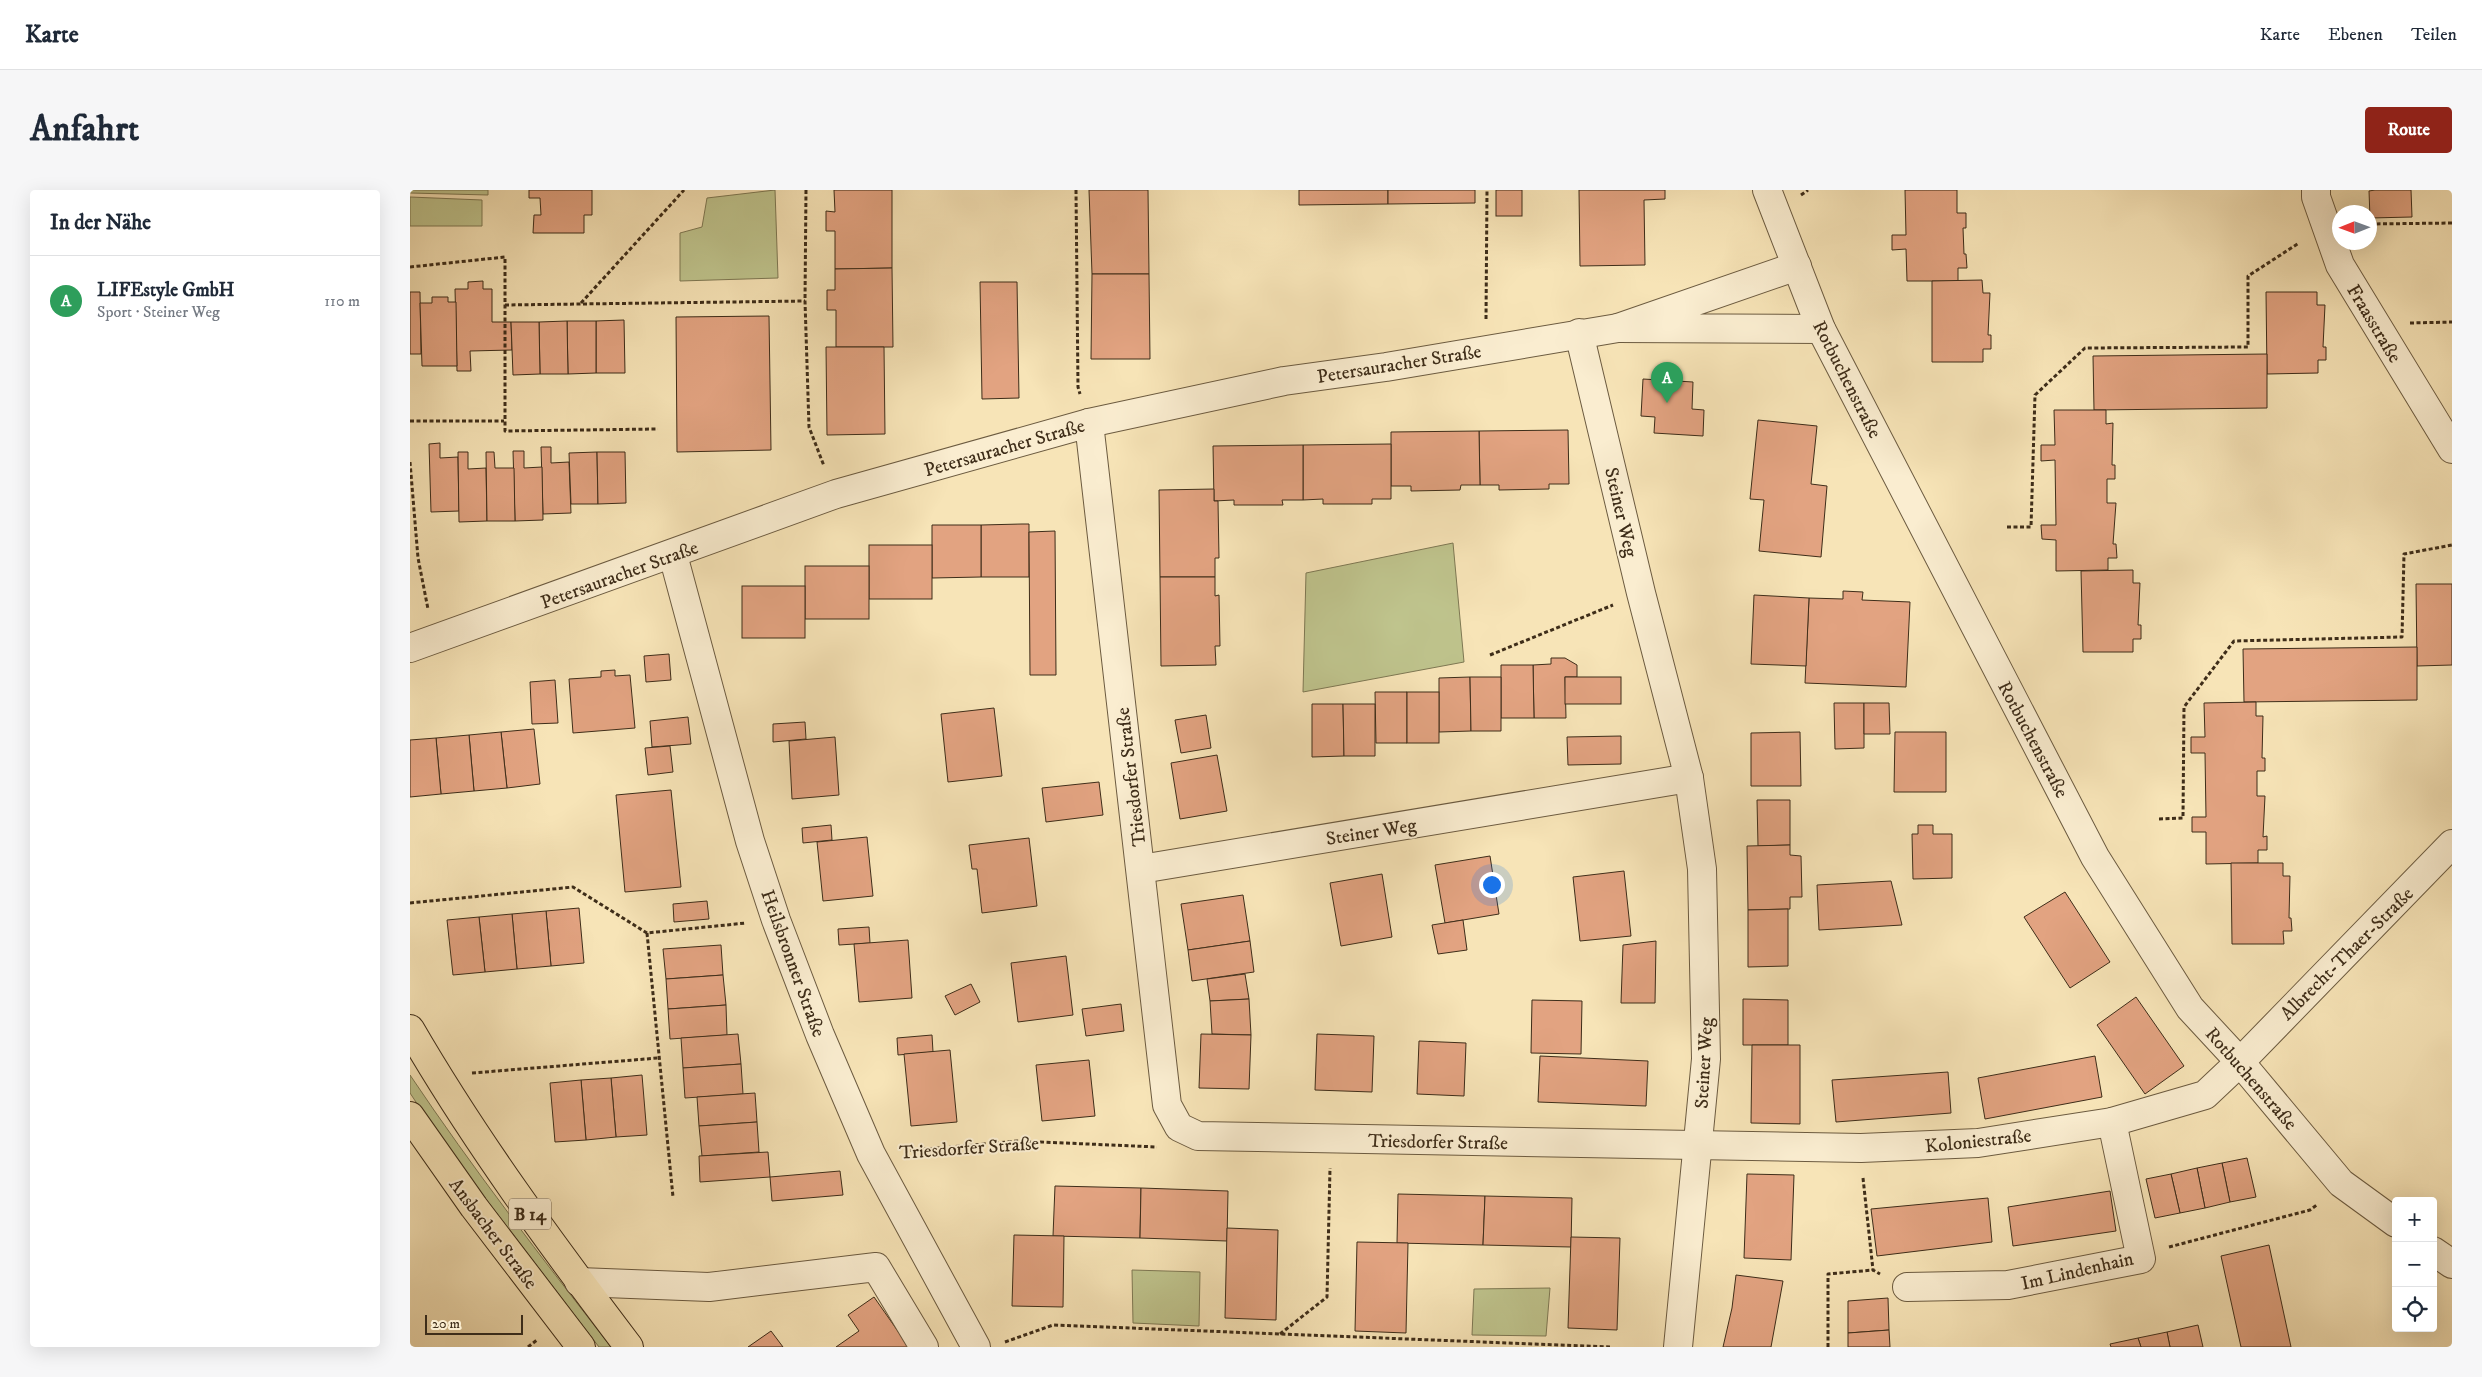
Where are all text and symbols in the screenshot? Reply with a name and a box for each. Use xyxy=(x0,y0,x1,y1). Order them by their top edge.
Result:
text: Karte xyxy=(25,20,79,50)
text: Karte xyxy=(2260,24,2300,46)
text: Ebenen xyxy=(2328,24,2383,46)
text: Teilen xyxy=(2411,24,2457,46)
button: Route xyxy=(2365,107,2452,153)
text: Anfahrt xyxy=(30,108,139,152)
north arrow xyxy=(2332,205,2377,250)
text: In der Nähe xyxy=(50,210,151,236)
text: LIFEstyle GmbH xyxy=(97,279,234,302)
street label: Fraasstraße xyxy=(2341,280,2406,367)
text: A xyxy=(61,291,71,311)
text: 110 m xyxy=(324,291,360,311)
text: Sport · Steiner Weg xyxy=(97,302,220,322)
street label: Rotbuchenstraße xyxy=(1807,317,1886,442)
street label: Petersauracher Straße xyxy=(1315,340,1483,389)
pin: A xyxy=(1651,362,1683,403)
street label: Petersauracher Straße xyxy=(921,414,1088,482)
street label: Steiner Weg xyxy=(1599,465,1642,560)
street label: Petersauracher Straße xyxy=(538,536,702,615)
street label: Rotbuchenstraße xyxy=(1992,677,2073,802)
street label: Triesdorfer Straße xyxy=(1112,706,1151,848)
street label: Steiner Weg xyxy=(1324,814,1419,851)
your location xyxy=(1479,872,1505,898)
street label: Albrecht-Thaer-Straße xyxy=(2276,883,2419,1025)
street label: Heilsbronner Straße xyxy=(755,887,830,1040)
street label: Steiner Weg xyxy=(1691,1016,1718,1109)
street label: Rotbuchenstraße xyxy=(2200,1023,2302,1135)
street label: Koloniestraße xyxy=(1924,1124,2033,1159)
street label: Triesdorfer Straße xyxy=(1368,1130,1508,1155)
street label: Triesdorfer Straße xyxy=(899,1132,1040,1165)
street label: Ansbacher Straße xyxy=(444,1174,542,1294)
map controls xyxy=(2392,1197,2437,1332)
button: + xyxy=(2392,1197,2437,1242)
road number: B 14 xyxy=(509,1199,551,1230)
button: − xyxy=(2392,1242,2437,1287)
street label: Im Lindenhain xyxy=(2019,1247,2136,1296)
button: locate xyxy=(2392,1287,2437,1332)
scale bar xyxy=(425,1312,522,1335)
text: 20 m xyxy=(432,1315,460,1333)

